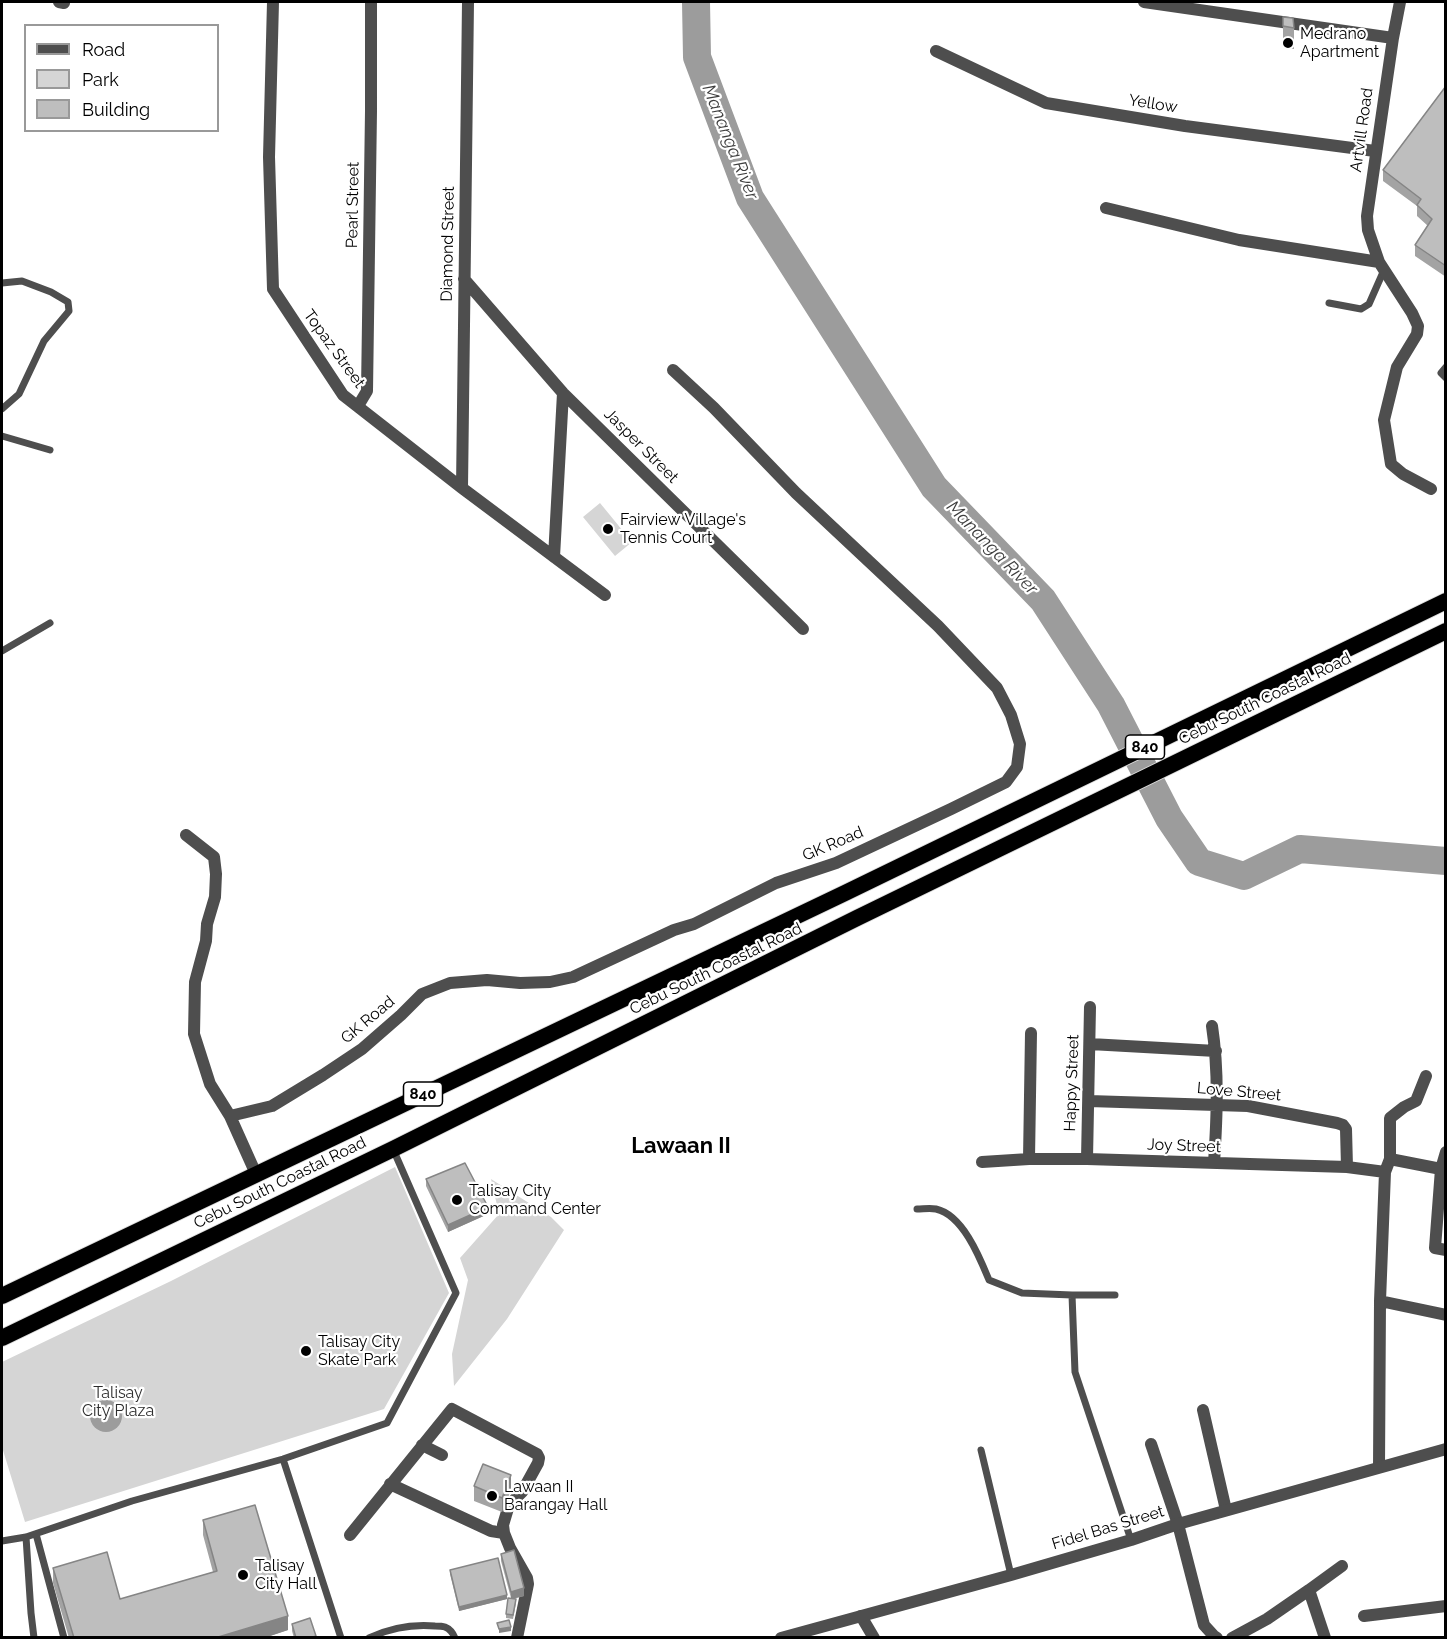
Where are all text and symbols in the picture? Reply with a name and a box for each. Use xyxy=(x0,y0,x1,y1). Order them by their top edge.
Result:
legend xyxy=(24,24,219,132)
place label: Medrano Apartment xyxy=(1300,24,1379,62)
marker: Medrano Apartment xyxy=(1281,36,1295,50)
text: Road xyxy=(82,39,125,60)
text: Park xyxy=(82,69,119,90)
water label: Mananga River xyxy=(697,81,763,203)
street label: Artvill Road xyxy=(1347,87,1377,173)
street label: Yellow xyxy=(1127,91,1179,117)
text: Building xyxy=(82,99,150,120)
street label: Pearl Street xyxy=(343,162,363,248)
street label: Diamond Street xyxy=(437,186,459,302)
street label: Topaz Street xyxy=(299,306,369,392)
street label: Jasper Street xyxy=(600,405,682,487)
water label: Mananga River xyxy=(942,497,1042,599)
place label: Fairview Village's Tennis Court xyxy=(620,510,746,548)
marker: Fairview Village's Tennis Court xyxy=(601,522,615,536)
street label: Cebu South Coastal Road xyxy=(1176,649,1354,749)
road number: 840 xyxy=(1126,735,1164,759)
street label: GK Road xyxy=(800,823,866,865)
street label: Cebu South Coastal Road xyxy=(627,919,805,1019)
street label: GK Road xyxy=(337,992,399,1048)
street label: Happy Street xyxy=(1061,1034,1083,1132)
street label: Love Street xyxy=(1196,1079,1282,1105)
road number: 840 xyxy=(404,1082,442,1106)
street label: Cebu South Coastal Road xyxy=(191,1133,369,1233)
district label: Lawaan II xyxy=(631,1133,731,1159)
street label: Joy Street xyxy=(1147,1135,1221,1157)
place label: Talisay City Command Center xyxy=(469,1181,601,1219)
marker: Talisay City Command Center xyxy=(450,1193,464,1207)
place label: Talisay City Skate Park xyxy=(318,1332,400,1370)
marker: Talisay City Skate Park xyxy=(299,1344,313,1358)
park label: Talisay City Plaza xyxy=(82,1383,154,1421)
place label: Lawaan II Barangay Hall xyxy=(504,1477,607,1515)
marker: Lawaan II Barangay Hall xyxy=(485,1489,499,1503)
street label: Fidel Bas Street xyxy=(1050,1502,1166,1554)
place label: Talisay City Hall xyxy=(255,1556,317,1594)
marker: Talisay City Hall xyxy=(236,1568,250,1582)

